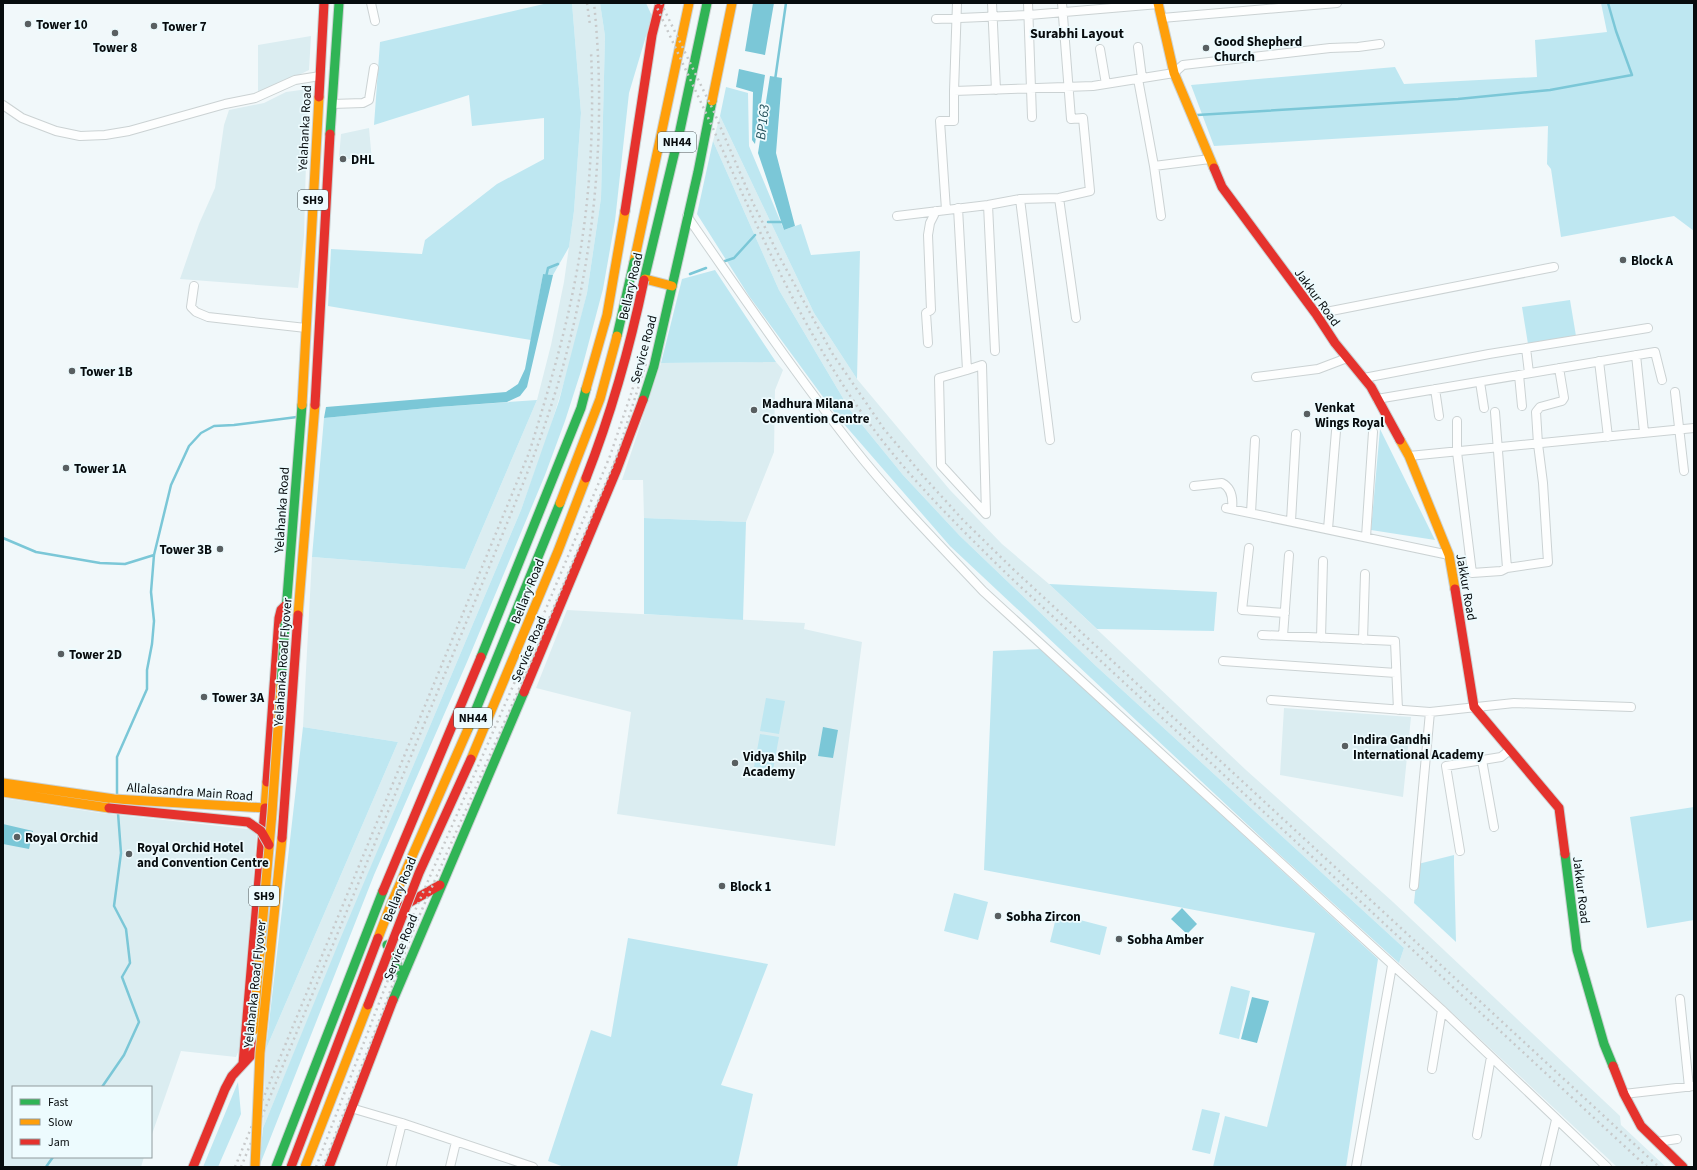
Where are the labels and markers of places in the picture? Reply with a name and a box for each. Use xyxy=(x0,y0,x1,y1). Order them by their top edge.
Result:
place label: Tower 10 xyxy=(36,16,88,34)
place label: Tower 7 xyxy=(162,18,207,36)
marker: Tower 10 xyxy=(23,19,33,29)
marker: Tower 7 xyxy=(149,21,159,31)
marker: Tower 8 xyxy=(110,28,120,38)
place label: Good Shepherd Church xyxy=(1214,33,1302,66)
place label: Tower 8 xyxy=(93,39,137,57)
marker: Good Shepherd Church xyxy=(1201,43,1211,53)
place label: DHL xyxy=(351,151,375,169)
marker: DHL xyxy=(338,154,348,164)
place label: Block A xyxy=(1631,252,1674,270)
marker: Block A xyxy=(1618,255,1628,265)
place label: Tower 1B xyxy=(80,363,133,381)
marker: Tower 1B xyxy=(67,366,77,376)
place label: Madhura Milana Convention Centre xyxy=(762,395,870,428)
place label: Venkat Wings Royal xyxy=(1314,399,1384,432)
marker: Madhura Milana Convention Centre xyxy=(749,405,759,415)
marker: Venkat Wings Royal xyxy=(1302,409,1312,419)
place label: Tower 1A xyxy=(74,460,127,478)
marker: Tower 1A xyxy=(61,463,71,473)
place label: Tower 3B xyxy=(159,541,212,559)
marker: Tower 3B xyxy=(215,544,225,554)
place label: Tower 2D xyxy=(69,646,122,664)
marker: Tower 2D xyxy=(56,649,66,659)
place label: Tower 3A xyxy=(212,689,265,707)
marker: Tower 3A xyxy=(199,692,209,702)
place label: Indira Gandhi International Academy xyxy=(1353,731,1484,764)
marker: Indira Gandhi International Academy xyxy=(1340,741,1350,751)
place label: Vidya Shilp Academy xyxy=(742,748,807,781)
marker: Vidya Shilp Academy xyxy=(730,758,740,768)
place label: Royal Orchid xyxy=(25,829,98,847)
marker: Royal Orchid xyxy=(12,832,22,842)
place label: Royal Orchid Hotel and Convention Centre xyxy=(137,839,269,872)
marker: Royal Orchid Hotel and Convention Centre xyxy=(124,849,134,859)
place label: Block 1 xyxy=(730,878,772,896)
marker: Block 1 xyxy=(717,881,727,891)
place label: Sobha Zircon xyxy=(1006,908,1081,926)
marker: Sobha Zircon xyxy=(993,911,1003,921)
place label: Sobha Amber xyxy=(1127,931,1205,949)
marker: Sobha Amber xyxy=(1114,934,1124,944)

